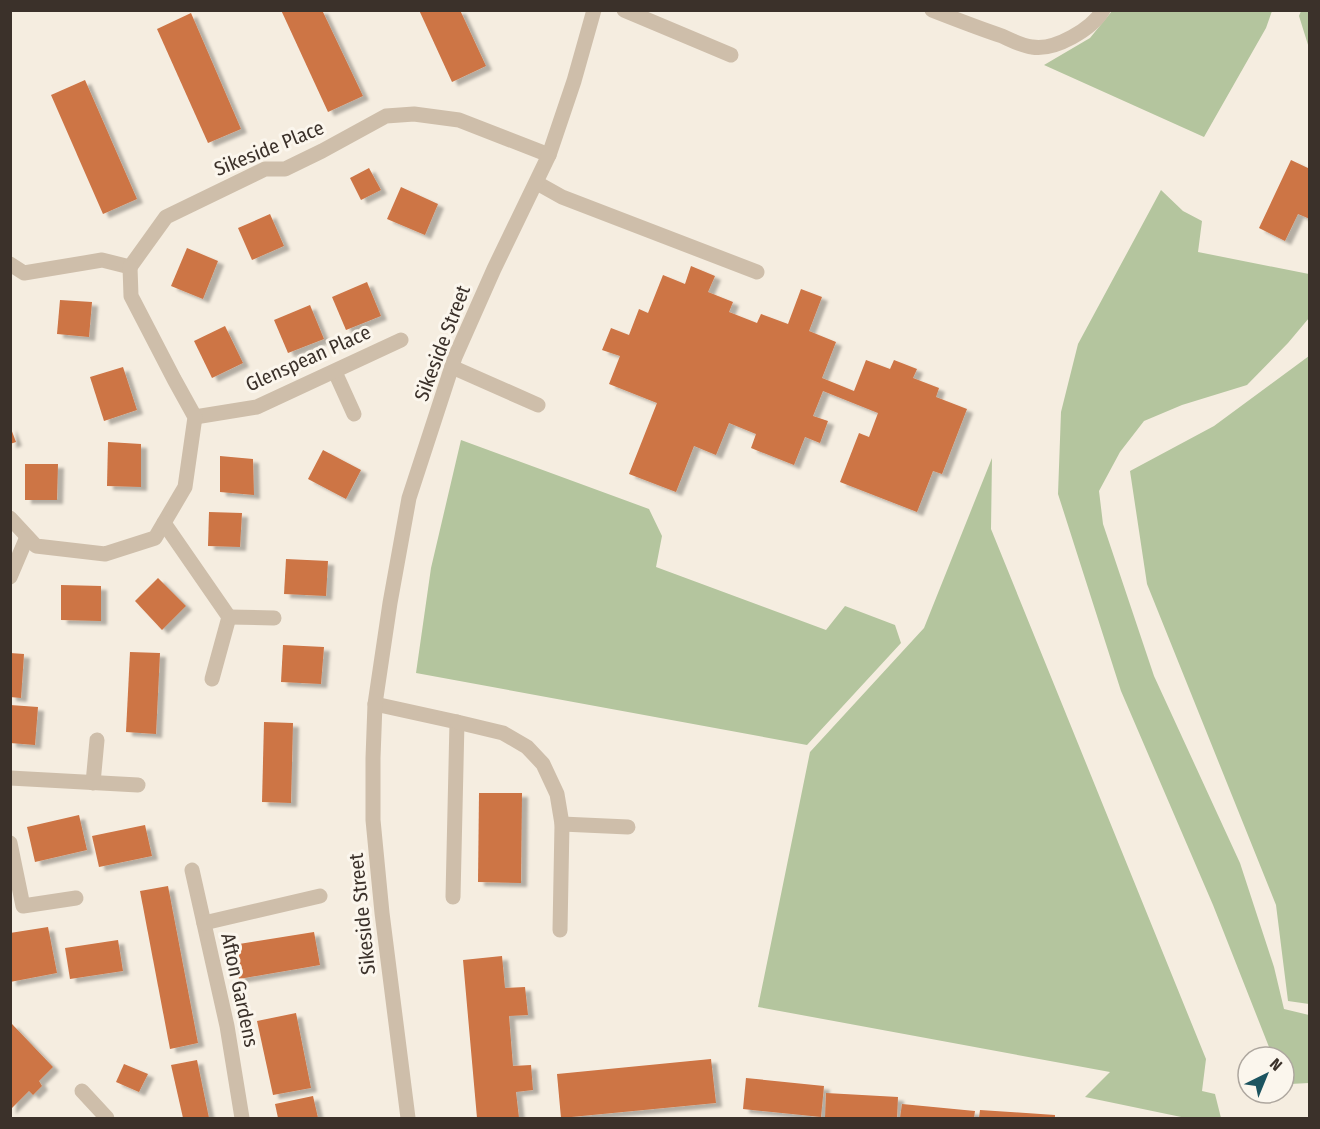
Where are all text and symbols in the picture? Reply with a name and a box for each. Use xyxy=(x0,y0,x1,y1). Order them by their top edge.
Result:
street label: Sikeside Place xyxy=(211,115,327,181)
street label: Sikeside Street xyxy=(409,281,475,404)
street label: Glenspean Place xyxy=(242,320,374,396)
street label: Sikeside Street xyxy=(344,852,380,976)
street label: Afton Gardens xyxy=(216,931,264,1049)
north arrow xyxy=(1236,1045,1296,1105)
text: N xyxy=(1266,1054,1286,1075)

